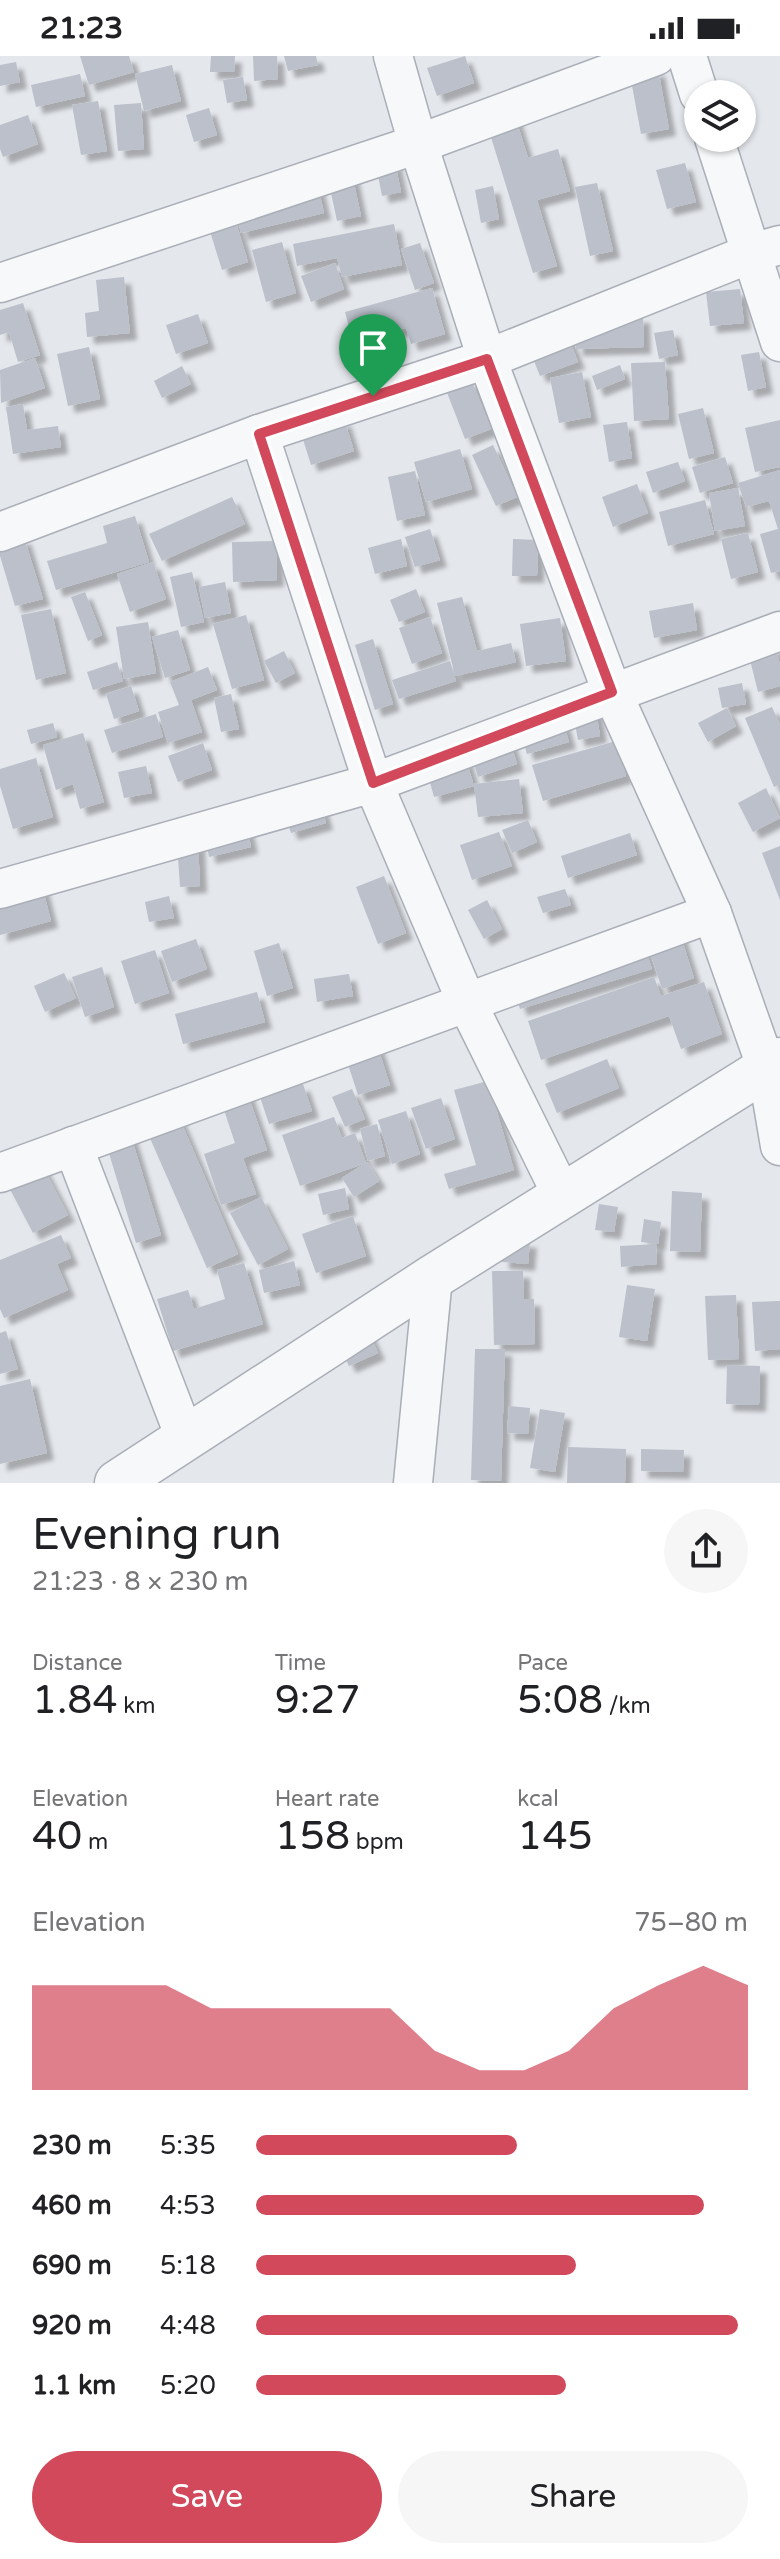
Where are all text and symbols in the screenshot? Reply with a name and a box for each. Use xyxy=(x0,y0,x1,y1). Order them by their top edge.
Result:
text: 21:23 xyxy=(40,10,123,47)
map controls xyxy=(684,80,756,152)
button: layers xyxy=(684,80,756,152)
pin xyxy=(339,314,407,396)
icon: arrive xyxy=(351,326,395,370)
text: Evening run xyxy=(32,1509,281,1562)
button: share xyxy=(664,1509,748,1593)
text: 21:23 · 8 × 230 m xyxy=(32,1566,248,1597)
text: Distance xyxy=(32,1650,123,1676)
text: Time xyxy=(275,1650,326,1676)
text: Pace xyxy=(517,1650,568,1676)
text: 1.84 xyxy=(32,1676,118,1724)
text: 9:27 xyxy=(275,1676,360,1724)
text: 5:08 xyxy=(517,1676,603,1724)
text: km xyxy=(118,1693,155,1719)
text: /km xyxy=(603,1693,651,1719)
text: Elevation xyxy=(32,1786,128,1812)
text: Heart rate xyxy=(275,1786,380,1812)
text: kcal xyxy=(517,1786,559,1812)
text: 40 xyxy=(32,1812,82,1860)
text: 158 xyxy=(275,1812,350,1860)
text: 145 xyxy=(517,1812,593,1860)
text: m xyxy=(82,1829,108,1855)
text: bpm xyxy=(350,1829,404,1855)
text: Elevation xyxy=(32,1907,146,1938)
text: 75–80 m xyxy=(634,1907,748,1938)
text: 230 m xyxy=(32,2130,112,2161)
text: 5:35 xyxy=(160,2130,216,2161)
text: 460 m xyxy=(32,2190,112,2221)
text: 4:53 xyxy=(160,2190,216,2221)
text: 690 m xyxy=(32,2250,112,2281)
text: 5:18 xyxy=(160,2250,216,2281)
text: 920 m xyxy=(32,2310,112,2341)
text: 4:48 xyxy=(160,2310,216,2341)
text: 1.1 km xyxy=(32,2370,116,2401)
text: 5:20 xyxy=(160,2370,216,2401)
button: Save xyxy=(32,2451,382,2543)
button: Share xyxy=(398,2451,748,2543)

